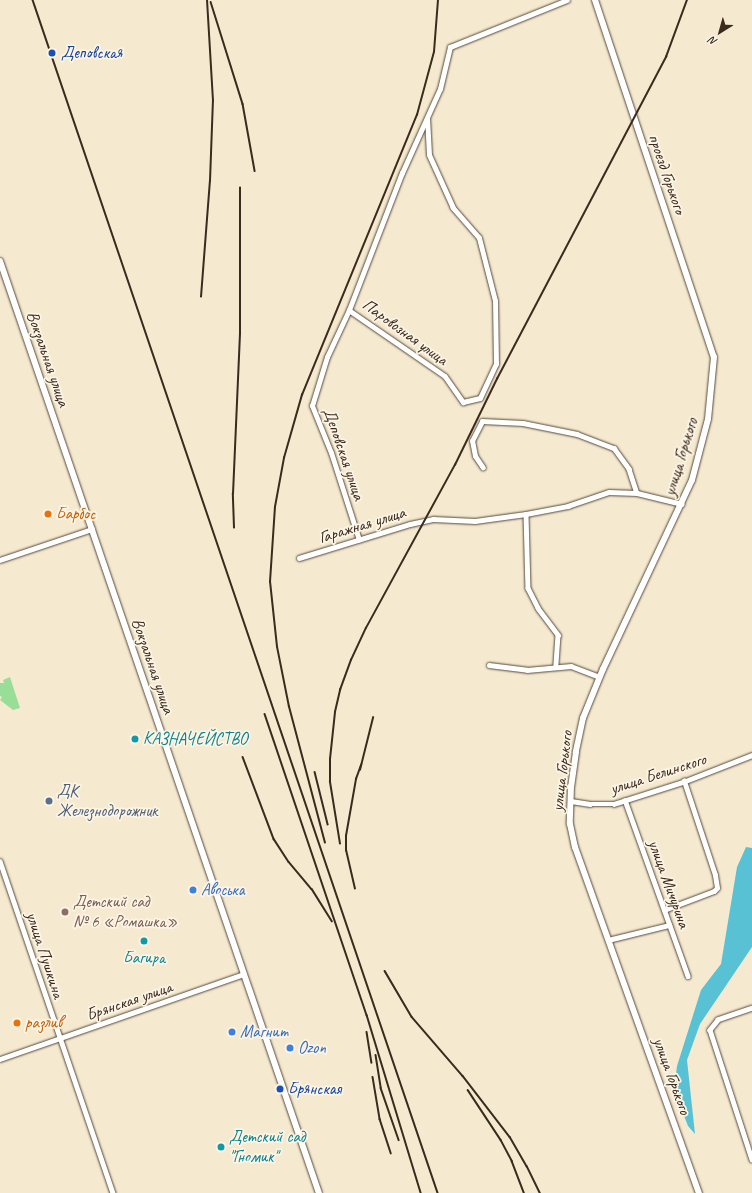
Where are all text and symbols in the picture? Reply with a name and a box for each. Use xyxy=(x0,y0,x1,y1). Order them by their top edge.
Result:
north arrow xyxy=(700,12,740,52)
text: N xyxy=(706,34,720,49)
place label: Деповская xyxy=(61,43,122,63)
marker: Деповская xyxy=(46,47,58,59)
street label: проезд Горького xyxy=(644,132,690,216)
street label: Паровозная улица xyxy=(358,294,452,370)
street label: Вокзальная улица xyxy=(22,308,74,410)
street label: Деповская улица xyxy=(318,404,370,504)
street label: улица Горького xyxy=(660,416,702,498)
street label: Гаражная улица xyxy=(316,502,408,548)
place label: Барбос xyxy=(56,504,95,524)
marker: Барбос xyxy=(43,509,53,519)
street label: Вокзальная улица xyxy=(127,615,179,717)
place label: КАЗНАЧЕЙСТВО xyxy=(143,729,247,749)
street label: улица Горького xyxy=(547,730,577,812)
marker: КАЗНАЧЕЙСТВО xyxy=(130,734,140,744)
street label: улица Белинского xyxy=(607,749,709,799)
place label: ДК Железнодорожник xyxy=(57,781,158,821)
marker: ДК Железнодорожник xyxy=(44,796,54,806)
street label: улица Мичурина xyxy=(644,837,694,931)
place label: Авоська xyxy=(201,880,244,900)
marker: Авоська xyxy=(188,885,198,895)
place label: Детский сад № 6 «Ромашка» xyxy=(73,892,177,932)
marker: Детский сад № 6 «Ромашка» xyxy=(60,907,70,917)
street label: улица Пушкина xyxy=(21,909,69,1001)
marker: Багира xyxy=(139,936,149,946)
place label: Багира xyxy=(123,948,165,968)
street label: Брянская улица xyxy=(83,977,175,1025)
place label: разлив xyxy=(25,1013,62,1033)
marker: разлив xyxy=(12,1018,22,1028)
place label: Магнит xyxy=(240,1022,288,1042)
marker: Магнит xyxy=(227,1027,237,1037)
street label: улица Горького xyxy=(649,1035,695,1117)
place label: Ozon xyxy=(298,1038,326,1058)
marker: Ozon xyxy=(285,1043,295,1053)
place label: Брянская xyxy=(288,1079,341,1099)
marker: Брянская xyxy=(275,1084,285,1094)
place label: Детский сад "Гномик" xyxy=(229,1127,305,1167)
marker: Детский сад "Гномик" xyxy=(216,1142,226,1152)

